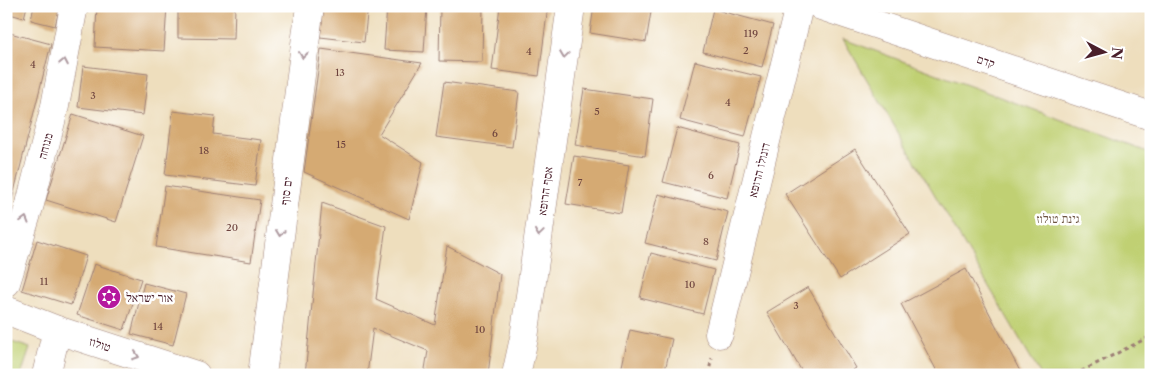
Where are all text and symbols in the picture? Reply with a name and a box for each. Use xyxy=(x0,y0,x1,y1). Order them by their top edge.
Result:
house number: 119 xyxy=(744,27,758,40)
north arrow xyxy=(1080,28,1130,78)
house number: 2 xyxy=(743,44,749,57)
house number: 4 xyxy=(526,45,532,58)
text: N xyxy=(1107,46,1127,60)
one-way arrow xyxy=(560,50,570,59)
one-way arrow xyxy=(298,51,309,59)
street label: קדם xyxy=(975,51,997,71)
one-way arrow xyxy=(58,57,68,66)
house number: 4 xyxy=(30,58,36,71)
house number: 13 xyxy=(335,66,345,79)
house number: 3 xyxy=(90,89,96,102)
house number: 4 xyxy=(725,96,731,109)
house number: 5 xyxy=(594,105,600,118)
house number: 6 xyxy=(492,127,498,140)
street label: מנוחה xyxy=(34,131,56,161)
house number: 15 xyxy=(336,138,346,151)
street label: דונולו הרופא xyxy=(745,141,773,199)
house number: 18 xyxy=(199,144,209,157)
street label: אסף הרופא xyxy=(534,166,556,216)
house number: 6 xyxy=(708,169,714,182)
street label: ים סוף xyxy=(277,176,295,206)
house number: 7 xyxy=(578,176,583,189)
park label: גינת טולוז xyxy=(1037,211,1079,226)
one-way arrow xyxy=(19,216,29,224)
house number: 20 xyxy=(226,221,238,234)
one-way arrow xyxy=(534,228,544,237)
one-way arrow xyxy=(275,229,286,237)
house number: 8 xyxy=(703,235,709,248)
house number: 11 xyxy=(40,275,49,288)
house number: 10 xyxy=(685,278,695,291)
synagogue icon: אור ישראל xyxy=(96,284,122,310)
place label: אור ישראל xyxy=(126,290,173,305)
house number: 3 xyxy=(793,299,799,312)
house number: 14 xyxy=(153,320,163,333)
house number: 10 xyxy=(475,323,485,336)
street label: טולוז xyxy=(87,334,113,354)
one-way arrow xyxy=(132,350,140,360)

